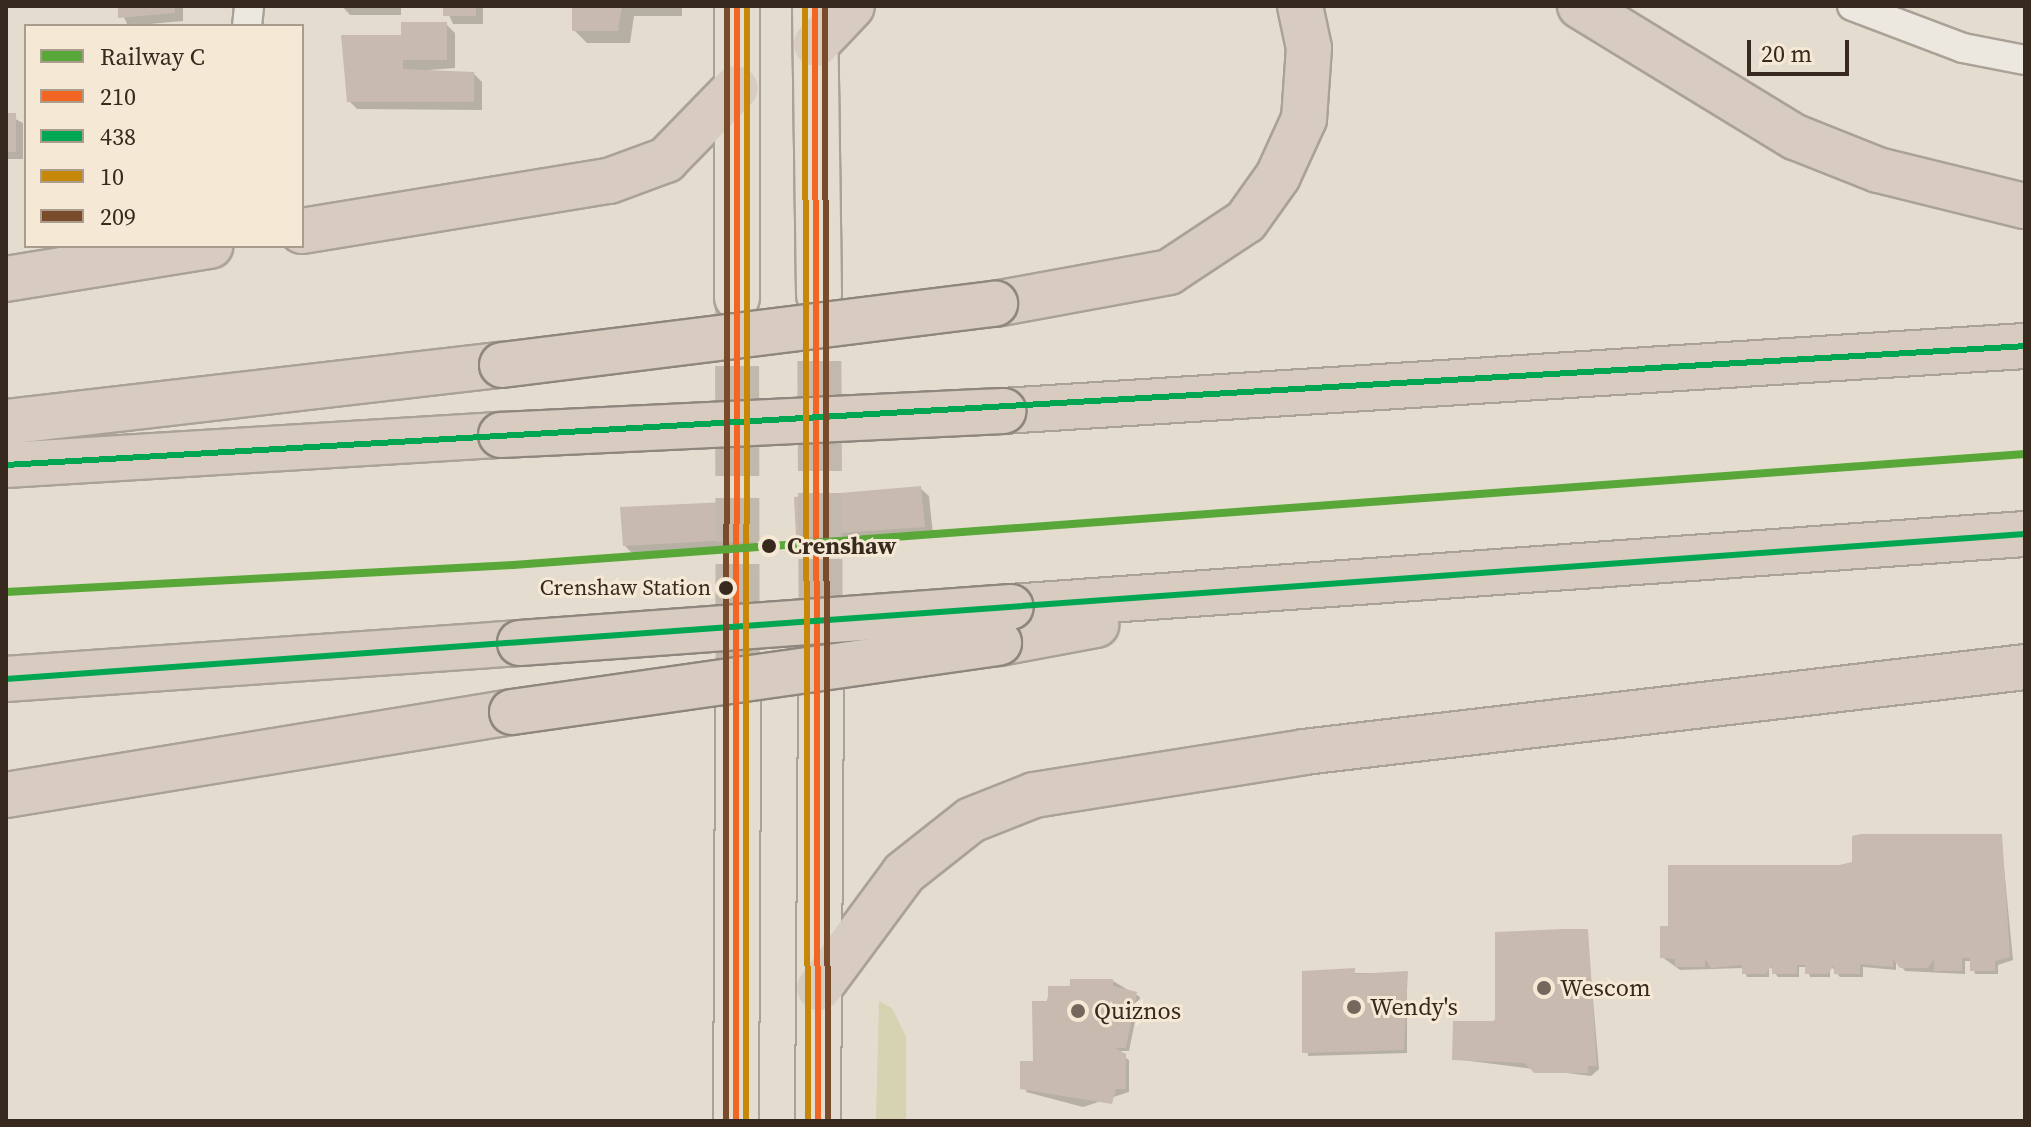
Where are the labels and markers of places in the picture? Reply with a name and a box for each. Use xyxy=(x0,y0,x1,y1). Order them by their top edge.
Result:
place label: Crenshaw xyxy=(787,532,896,560)
marker: Crenshaw xyxy=(758,535,780,557)
place label: Crenshaw Station xyxy=(540,575,711,601)
marker: Crenshaw Station xyxy=(718,580,734,596)
place label: Wescom xyxy=(1560,974,1651,1002)
marker: Wescom xyxy=(1535,979,1553,997)
place label: Wendy's xyxy=(1370,993,1458,1021)
place label: Quiznos xyxy=(1094,997,1181,1025)
marker: Wendy's xyxy=(1345,998,1363,1016)
marker: Quiznos xyxy=(1069,1002,1087,1020)

